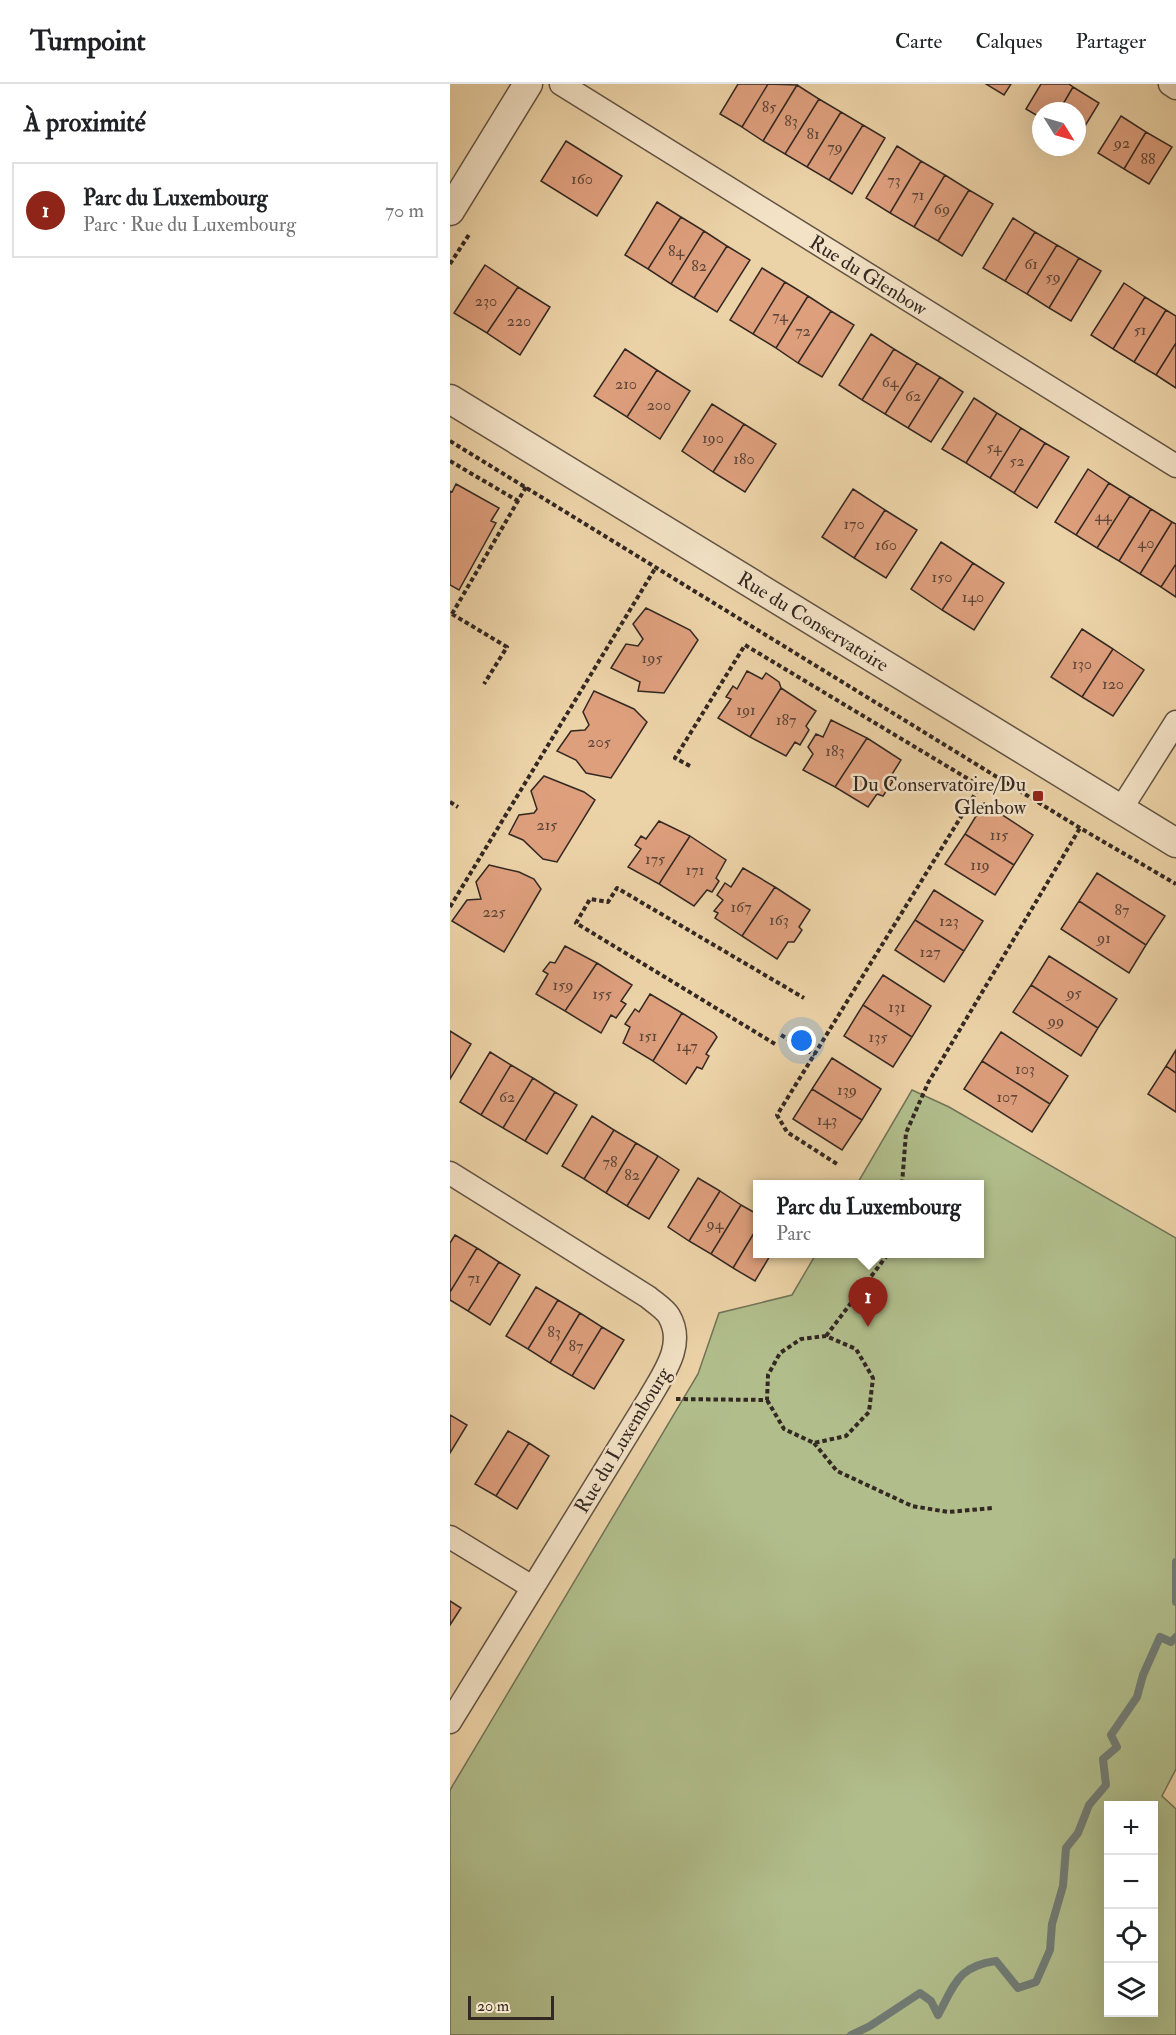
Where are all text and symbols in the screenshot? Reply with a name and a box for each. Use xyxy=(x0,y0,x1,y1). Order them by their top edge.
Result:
text: Turnpoint xyxy=(30,24,146,59)
text: Carte xyxy=(895,28,942,55)
text: Calques xyxy=(975,28,1042,55)
text: Partager xyxy=(1075,28,1146,55)
house number: 85 xyxy=(762,97,776,117)
north arrow xyxy=(1032,102,1086,156)
text: À proximité xyxy=(24,107,146,139)
house number: 83 xyxy=(784,111,798,131)
house number: 81 xyxy=(806,124,820,144)
house number: 92 xyxy=(1113,133,1130,153)
house number: 79 xyxy=(827,137,843,157)
house number: 88 xyxy=(1140,149,1156,169)
house number: 160 xyxy=(571,169,593,189)
house number: 73 xyxy=(887,170,901,190)
text: Parc du Luxembourg xyxy=(83,184,268,212)
house number: 71 xyxy=(911,185,925,205)
text: 1 xyxy=(42,198,49,223)
text: 70 m xyxy=(385,198,424,223)
house number: 69 xyxy=(934,199,950,219)
text: Parc · Rue du Luxembourg xyxy=(83,212,296,237)
street label: Rue du Glenbow xyxy=(805,230,932,322)
house number: 84 xyxy=(668,241,685,261)
house number: 61 xyxy=(1024,254,1038,274)
house number: 82 xyxy=(691,256,707,276)
house number: 59 xyxy=(1045,267,1061,287)
house number: 230 xyxy=(475,291,497,311)
house number: 74 xyxy=(772,306,789,326)
house number: 220 xyxy=(507,311,531,331)
house number: 51 xyxy=(1134,320,1146,340)
house number: 72 xyxy=(795,321,811,341)
house number: 64 xyxy=(882,372,900,392)
house number: 210 xyxy=(615,374,637,394)
house number: 62 xyxy=(905,386,921,406)
house number: 200 xyxy=(647,395,671,415)
house number: 190 xyxy=(702,428,724,448)
house number: 54 xyxy=(986,437,1003,457)
house number: 180 xyxy=(733,449,755,469)
house number: 52 xyxy=(1009,451,1025,471)
house number: 44 xyxy=(1094,506,1113,526)
house number: 170 xyxy=(843,514,865,534)
house number: 40 xyxy=(1138,533,1154,553)
house number: 160 xyxy=(875,535,897,555)
street label: Rue du Conservatoire xyxy=(733,566,893,677)
house number: 150 xyxy=(932,567,952,587)
house number: 140 xyxy=(962,587,984,607)
house number: 195 xyxy=(642,648,662,668)
house number: 130 xyxy=(1072,654,1092,674)
house number: 120 xyxy=(1102,674,1124,694)
house number: 191 xyxy=(736,700,756,720)
house number: 187 xyxy=(776,710,797,730)
house number: 205 xyxy=(587,732,611,752)
house number: 183 xyxy=(825,741,845,761)
place label: Du Conservatoire/Du Glenbow xyxy=(852,772,1027,820)
marker: Du Conservatoire/Du Glenbow xyxy=(1031,789,1045,803)
house number: 215 xyxy=(537,815,557,835)
house number: 115 xyxy=(990,825,1008,845)
house number: 175 xyxy=(645,849,665,869)
house number: 119 xyxy=(970,855,990,875)
house number: 171 xyxy=(686,860,704,880)
house number: 167 xyxy=(730,897,752,917)
house number: 87 xyxy=(1115,900,1130,920)
house number: 225 xyxy=(482,902,506,922)
house number: 163 xyxy=(769,910,789,930)
house number: 123 xyxy=(939,911,959,931)
house number: 91 xyxy=(1096,928,1111,948)
house number: 127 xyxy=(919,942,941,962)
house number: 159 xyxy=(553,975,573,995)
house number: 95 xyxy=(1065,983,1082,1003)
house number: 155 xyxy=(592,984,612,1004)
house number: 131 xyxy=(888,997,906,1017)
house number: 99 xyxy=(1047,1011,1064,1031)
house number: 151 xyxy=(639,1026,657,1046)
your location xyxy=(787,1026,816,1055)
house number: 135 xyxy=(869,1027,887,1047)
house number: 147 xyxy=(676,1036,698,1056)
house number: 103 xyxy=(1015,1059,1035,1079)
house number: 139 xyxy=(837,1080,857,1100)
house number: 62 xyxy=(499,1087,515,1107)
house number: 107 xyxy=(996,1087,1018,1107)
house number: 143 xyxy=(817,1110,837,1130)
house number: 78 xyxy=(603,1152,618,1172)
house number: 82 xyxy=(624,1165,640,1185)
popup xyxy=(753,1180,984,1258)
text: Parc du Luxembourg xyxy=(776,1193,961,1221)
house number: 94 xyxy=(706,1214,725,1234)
text: Parc xyxy=(776,1221,811,1246)
house number: 71 xyxy=(467,1268,481,1288)
pin: 1 xyxy=(848,1278,888,1327)
house number: 83 xyxy=(547,1322,561,1342)
house number: 87 xyxy=(569,1336,584,1356)
street label: Rue du Luxembourg xyxy=(569,1362,676,1518)
map controls xyxy=(1104,1801,1158,2017)
button: + xyxy=(1104,1801,1158,1855)
button: − xyxy=(1104,1855,1158,1909)
button: locate xyxy=(1104,1909,1158,1963)
button: layers xyxy=(1104,1963,1158,2017)
scale bar xyxy=(468,1993,554,2020)
text: 20 m xyxy=(477,1996,509,2016)

